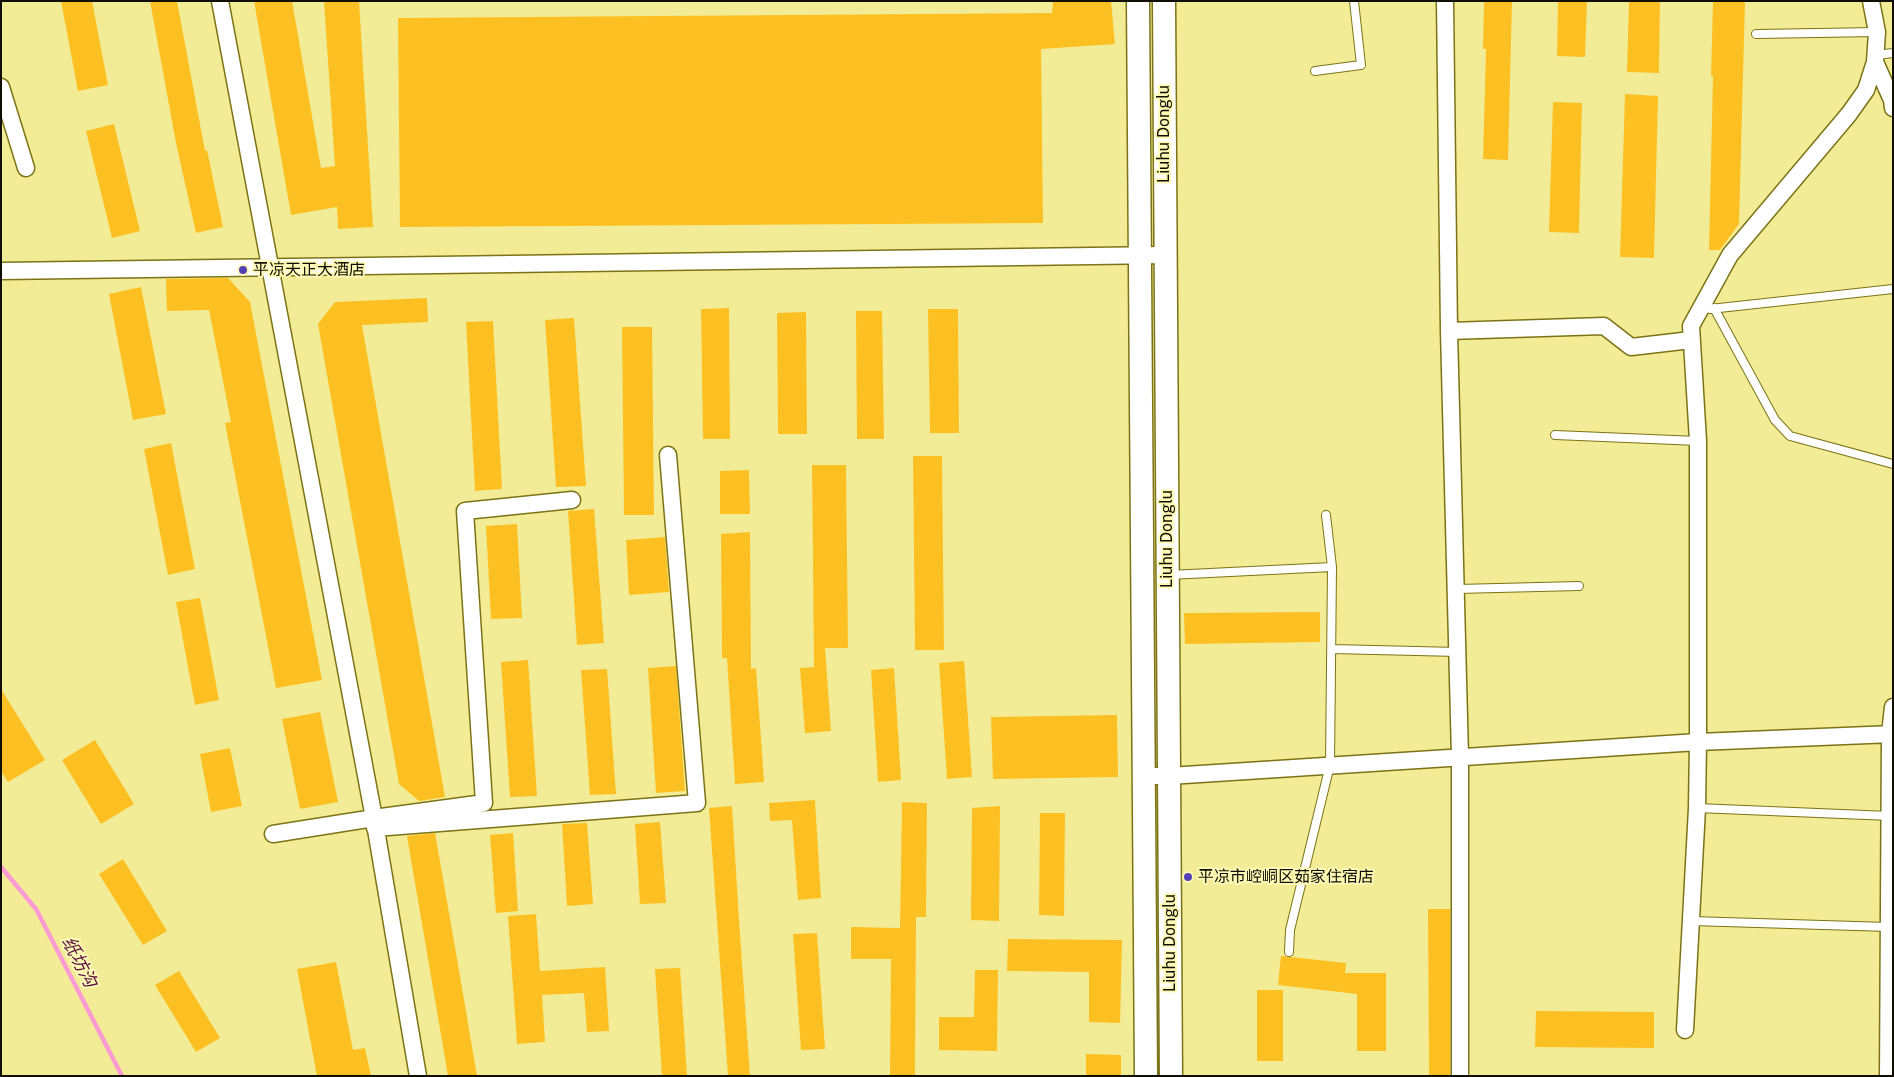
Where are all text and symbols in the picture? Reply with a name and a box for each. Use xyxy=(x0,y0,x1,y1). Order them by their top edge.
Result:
street label: Liuhu Donglu xyxy=(1154,85,1174,183)
place label: 平凉天正大酒店 xyxy=(253,260,365,280)
marker: 平凉天正大酒店 xyxy=(237,264,249,276)
street label: Liuhu Donglu xyxy=(1157,490,1177,588)
place label: 平凉市崆峒区茹家住宿店 xyxy=(1198,867,1374,887)
marker: 平凉市崆峒区茹家住宿店 xyxy=(1182,871,1194,883)
street label: Liuhu Donglu xyxy=(1160,894,1180,992)
water label: 纸坊沟 xyxy=(57,933,101,991)

